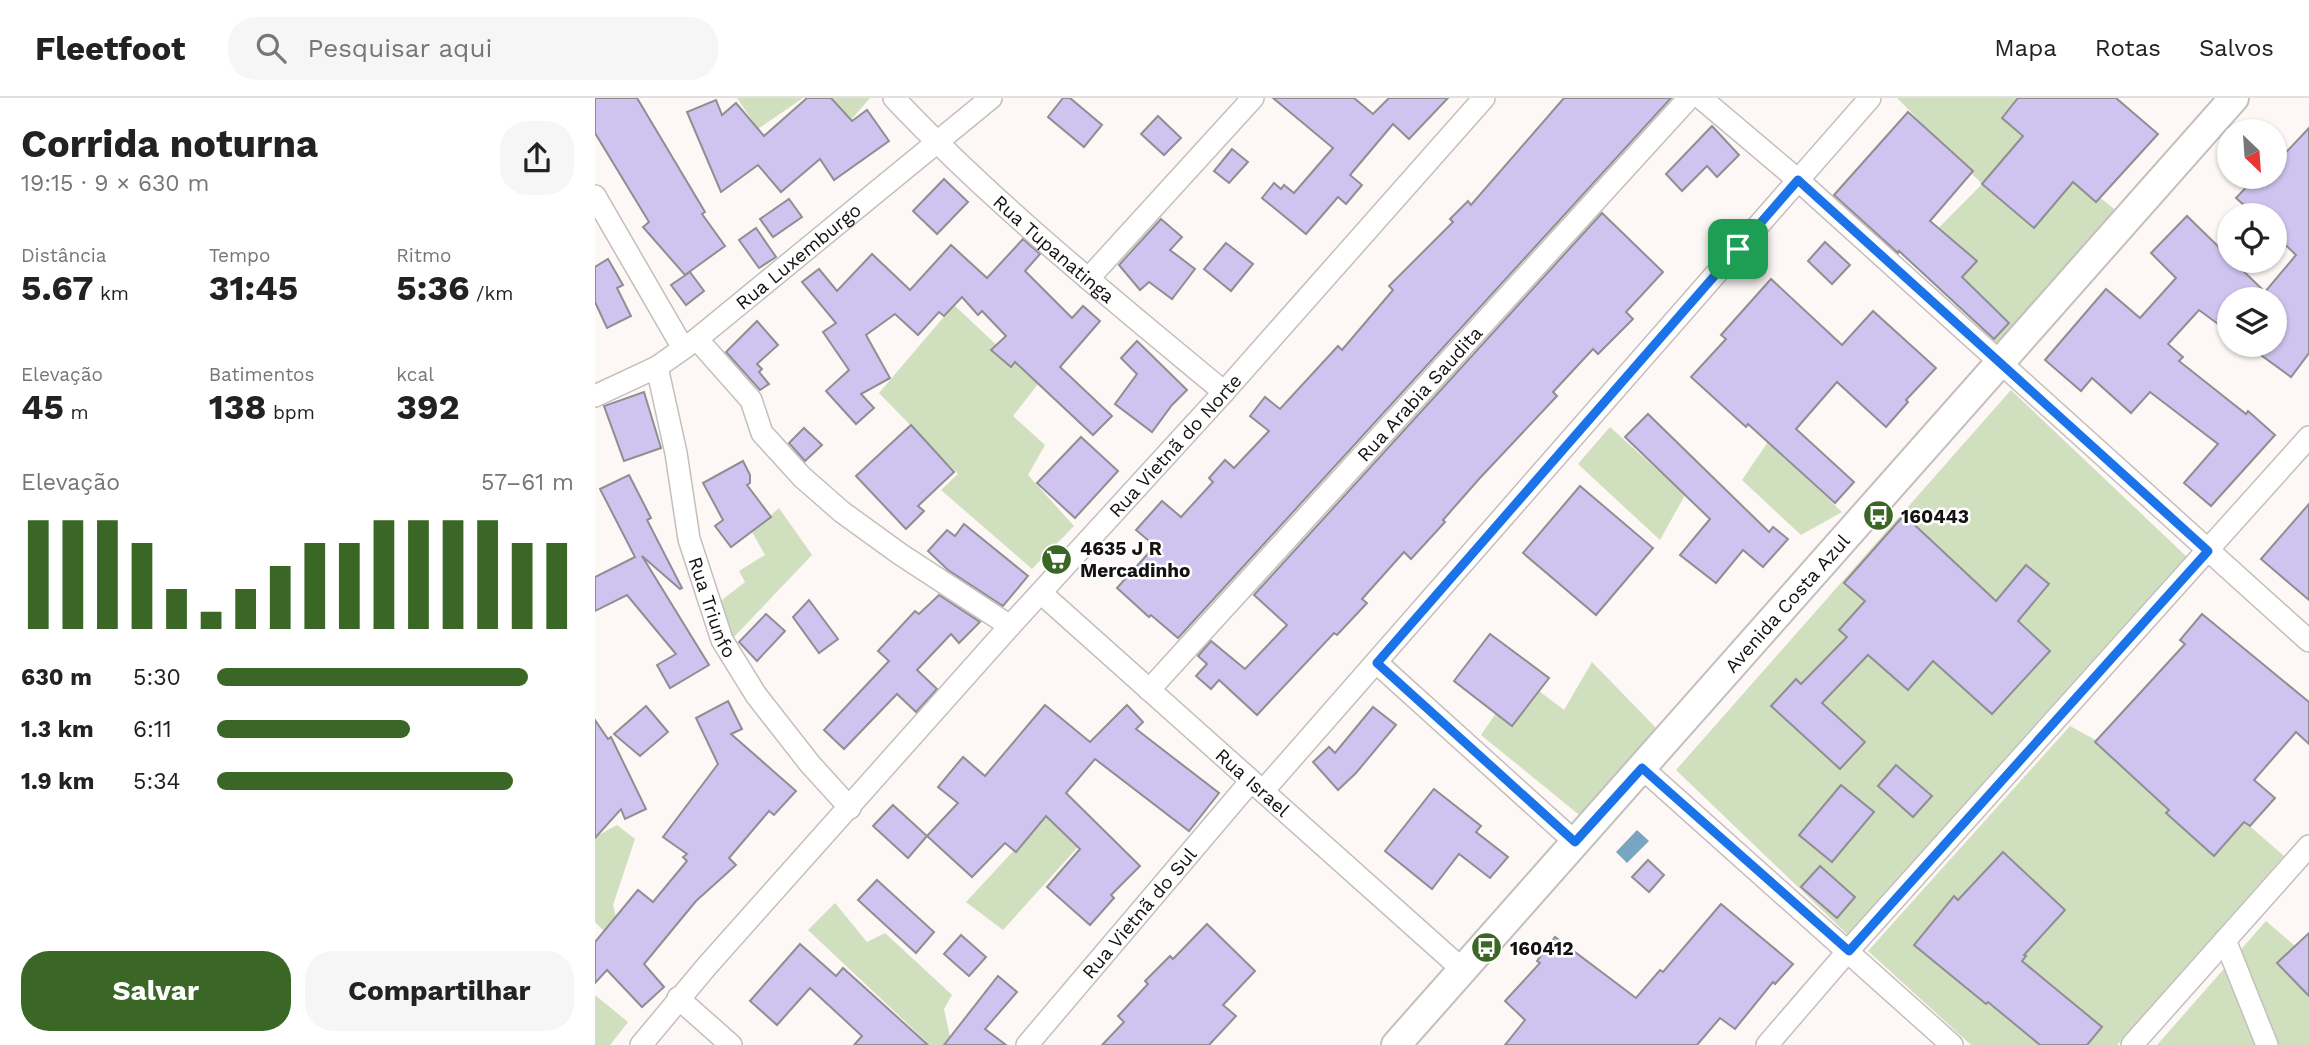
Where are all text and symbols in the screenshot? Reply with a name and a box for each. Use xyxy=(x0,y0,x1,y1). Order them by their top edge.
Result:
search box xyxy=(228,17,718,80)
text: Fleetfoot xyxy=(35,29,186,68)
icon: search xyxy=(252,29,290,67)
text: Pesquisar aqui xyxy=(308,33,492,63)
text: Mapa xyxy=(1994,34,2057,62)
text: Rotas xyxy=(2095,34,2161,62)
text: Salvos xyxy=(2199,34,2274,62)
north arrow xyxy=(2217,119,2287,189)
map controls xyxy=(2217,119,2287,357)
button: share xyxy=(500,121,574,195)
text: Corrida noturna xyxy=(21,122,318,166)
text: 19:15 · 9 × 630 m xyxy=(21,170,209,197)
street label: Rua Tupanatinga xyxy=(989,190,1119,308)
street label: Rua Luxemburgo xyxy=(731,198,865,314)
button: locate xyxy=(2217,203,2287,273)
pin xyxy=(1708,219,1768,279)
icon: arrive xyxy=(1719,230,1757,268)
text: Distância xyxy=(21,244,107,267)
text: Tempo xyxy=(209,244,270,267)
text: Ritmo xyxy=(396,244,451,267)
text: 5.67 xyxy=(21,267,93,309)
text: 31:45 xyxy=(209,267,298,309)
text: 5:36 xyxy=(396,267,470,309)
text: km xyxy=(93,282,129,305)
text: /km xyxy=(470,282,513,305)
button: layers xyxy=(2217,287,2287,357)
street label: Rua Arabia Saudita xyxy=(1352,321,1487,466)
text: Elevação xyxy=(21,363,103,386)
text: Batimentos xyxy=(209,363,315,386)
text: kcal xyxy=(396,363,434,386)
street label: Rua Vietnã do Norte xyxy=(1104,369,1246,522)
text: 45 xyxy=(21,386,64,428)
text: 138 xyxy=(209,386,266,428)
text: 392 xyxy=(396,386,460,428)
text: m xyxy=(64,401,89,424)
text: bpm xyxy=(266,401,315,424)
text: Elevação xyxy=(21,469,120,496)
text: 57–61 m xyxy=(481,469,574,496)
bus stop icon: 160443 xyxy=(1861,499,1895,533)
place label: 160443 xyxy=(1901,505,1969,528)
street label: Avenida Costa Azul xyxy=(1720,529,1854,677)
place label: 4635 J R Mercadinho xyxy=(1080,537,1190,582)
supermarket icon: 4635 J R Mercadinho xyxy=(1040,542,1074,576)
street label: Rua Triunfo xyxy=(684,554,741,662)
text: 630 m xyxy=(21,664,92,691)
text: 5:30 xyxy=(133,664,181,691)
text: 1.3 km xyxy=(21,716,94,743)
text: 6:11 xyxy=(133,716,172,743)
street label: Rua Israel xyxy=(1211,743,1295,821)
text: 1.9 km xyxy=(21,768,94,795)
text: 5:34 xyxy=(133,768,181,795)
street label: Rua Vietnã do Sul xyxy=(1077,843,1201,983)
bus stop icon: 160412 xyxy=(1470,931,1504,965)
place label: 160412 xyxy=(1510,937,1573,960)
button: Salvar xyxy=(21,951,291,1031)
button: Compartilhar xyxy=(305,951,574,1031)

